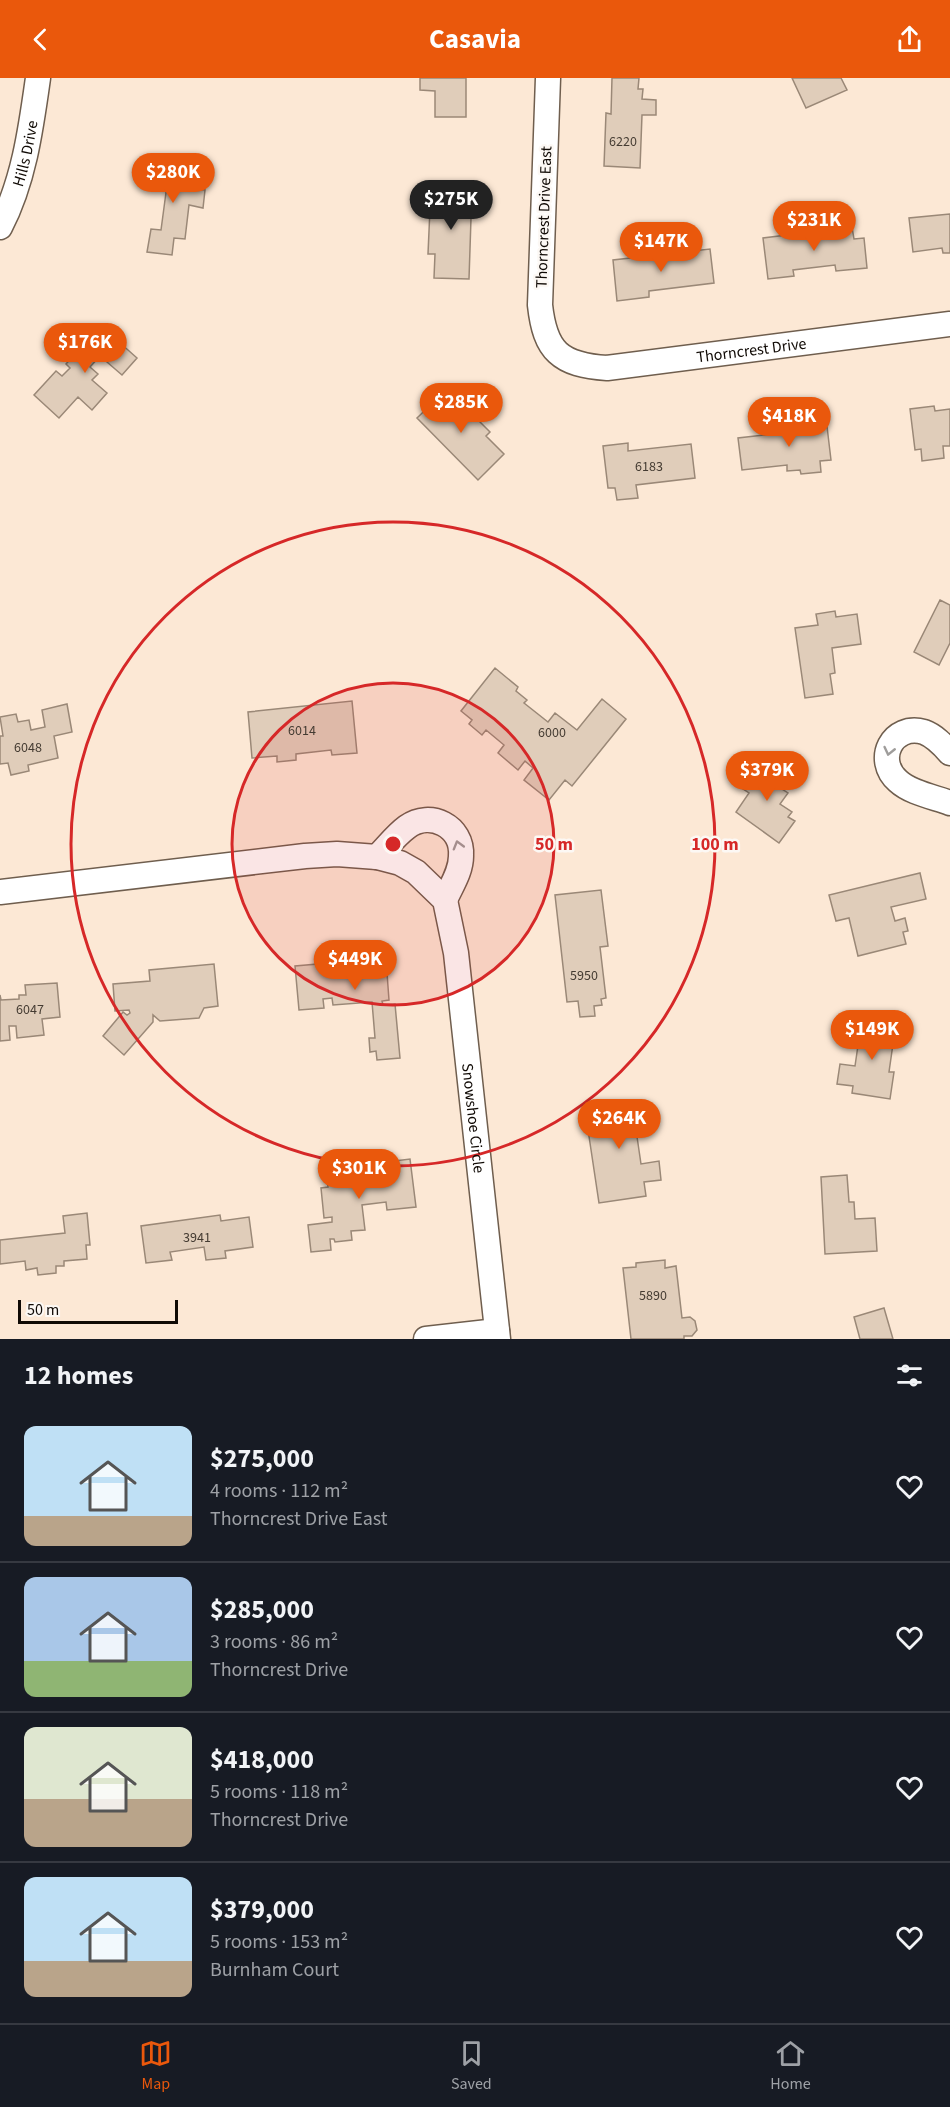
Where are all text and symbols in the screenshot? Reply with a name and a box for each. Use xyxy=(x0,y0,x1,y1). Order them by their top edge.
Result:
text: Casavia xyxy=(429,20,521,59)
icon: back xyxy=(24,23,57,56)
icon: share xyxy=(893,23,926,56)
street label: Hills Drive xyxy=(7,119,44,189)
house number: 6220 xyxy=(609,132,637,152)
street label: Thorncrest Drive East xyxy=(531,145,557,288)
pin: $280K xyxy=(131,153,215,204)
text: $280K xyxy=(146,158,200,186)
pin: $275K xyxy=(409,180,493,231)
text: $275K xyxy=(424,185,478,213)
pin: $231K xyxy=(772,201,856,252)
text: $231K xyxy=(787,206,841,234)
pin: $147K xyxy=(619,222,703,273)
text: $147K xyxy=(634,227,688,255)
pin: $176K xyxy=(43,323,127,374)
text: $176K xyxy=(58,328,112,356)
street label: Thorncrest Drive xyxy=(695,333,808,368)
pin: $285K xyxy=(419,383,503,434)
text: $285K xyxy=(434,388,488,416)
pin: $418K xyxy=(747,397,831,448)
text: $418K xyxy=(762,402,816,430)
house number: 6183 xyxy=(635,457,663,477)
house number: 6014 xyxy=(288,721,316,741)
house number: 6000 xyxy=(538,723,566,743)
house number: 6048 xyxy=(14,738,42,758)
one-way arrow xyxy=(884,746,897,756)
pin: $379K xyxy=(725,751,809,802)
text: $379K xyxy=(740,756,794,784)
text: 50 m xyxy=(535,832,573,857)
text: 100 m xyxy=(691,832,739,857)
centre of rings xyxy=(383,834,403,854)
one-way arrow xyxy=(453,840,465,851)
pin: $449K xyxy=(313,940,397,991)
text: $449K xyxy=(328,945,382,973)
house number: 5950 xyxy=(570,966,598,986)
house number: 6047 xyxy=(16,1000,44,1020)
pin: $149K xyxy=(830,1010,914,1061)
text: $149K xyxy=(845,1015,899,1043)
street label: Snowshoe Circle xyxy=(456,1062,490,1174)
pin: $264K xyxy=(577,1099,661,1150)
text: $264K xyxy=(592,1104,646,1132)
pin: $301K xyxy=(317,1149,401,1200)
text: $301K xyxy=(332,1154,386,1182)
house number: 3941 xyxy=(183,1228,211,1248)
house number: 5890 xyxy=(639,1286,667,1306)
scale bar xyxy=(18,1297,178,1324)
text: 50 m xyxy=(27,1299,59,1321)
text: 12 homes xyxy=(24,1357,133,1394)
icon: filters xyxy=(893,1359,926,1392)
text: $275,000 xyxy=(210,1440,314,1477)
icon: home xyxy=(72,1450,144,1522)
icon: heart xyxy=(893,1470,926,1503)
text: 4 rooms · 112 m² xyxy=(210,1477,348,1505)
text: Thorncrest Drive East xyxy=(210,1505,388,1533)
text: $285,000 xyxy=(210,1591,314,1628)
icon: home xyxy=(72,1601,144,1673)
icon: heart xyxy=(893,1621,926,1654)
text: 3 rooms · 86 m² xyxy=(210,1628,338,1656)
text: Thorncrest Drive xyxy=(210,1656,348,1684)
text: $418,000 xyxy=(210,1741,314,1778)
icon: home xyxy=(72,1751,144,1823)
icon: heart xyxy=(893,1771,926,1804)
text: 5 rooms · 118 m² xyxy=(210,1778,348,1806)
text: Thorncrest Drive xyxy=(210,1806,348,1834)
text: $379,000 xyxy=(210,1891,314,1928)
icon: home xyxy=(72,1901,144,1973)
icon: heart xyxy=(893,1921,926,1954)
text: 5 rooms · 153 m² xyxy=(210,1928,348,1956)
text: Burnham Court xyxy=(210,1956,339,1984)
tab: Map xyxy=(139,2037,172,2095)
tab: Saved xyxy=(451,2037,492,2095)
tab: Home xyxy=(770,2037,811,2095)

